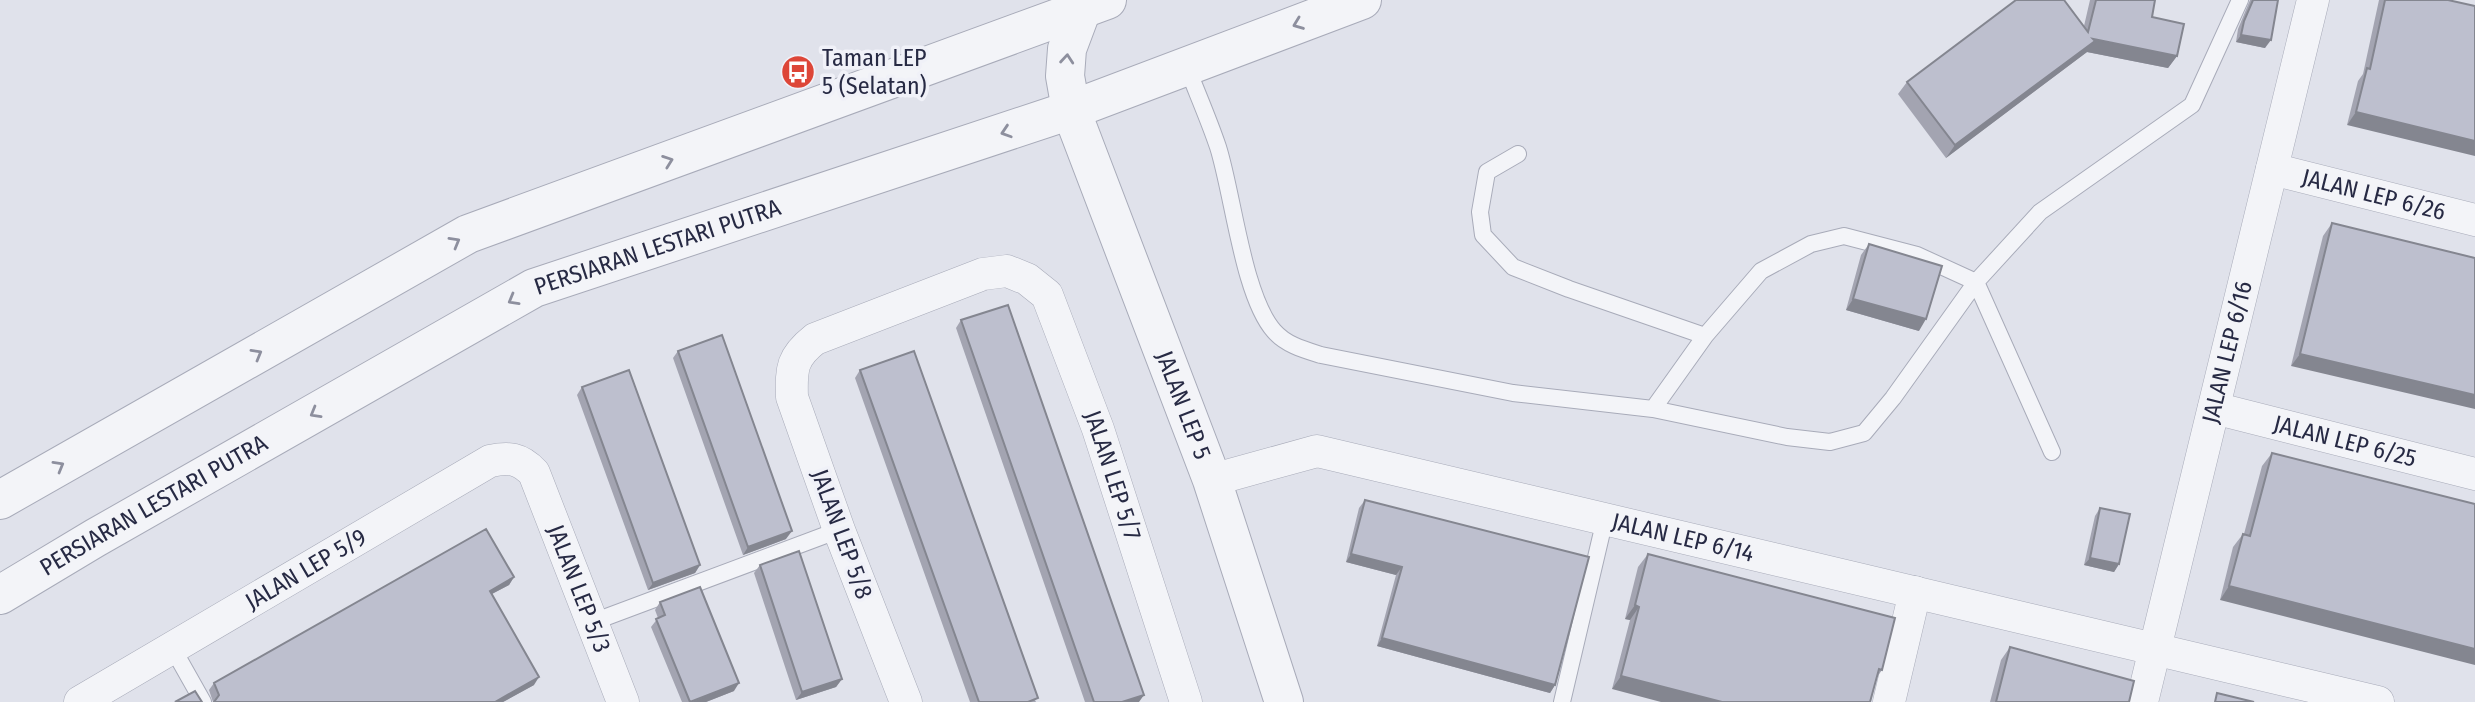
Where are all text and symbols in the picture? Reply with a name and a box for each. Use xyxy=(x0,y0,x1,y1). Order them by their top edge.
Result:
one-way arrow xyxy=(1292,16,1304,30)
place label: Taman LEP 5 (Selatan) xyxy=(822,44,927,100)
bus stop icon: Taman LEP 5 (Selatan) xyxy=(779,53,817,91)
one-way arrow xyxy=(1059,53,1074,64)
one-way arrow xyxy=(1001,124,1013,138)
one-way arrow xyxy=(661,155,673,169)
street label: JALAN LEP 6/26 xyxy=(2299,163,2449,226)
street label: PERSIARAN LESTARI PUTRA xyxy=(531,193,784,301)
one-way arrow xyxy=(448,237,461,250)
street label: JALAN LEP 6/16 xyxy=(2196,278,2258,426)
one-way arrow xyxy=(508,292,520,305)
street label: JALAN LEP 5 xyxy=(1150,347,1217,463)
one-way arrow xyxy=(250,349,263,362)
one-way arrow xyxy=(310,405,323,418)
street label: JALAN LEP 5/7 xyxy=(1078,407,1147,544)
street label: JALAN LEP 6/25 xyxy=(2271,410,2419,473)
street label: PERSIARAN LESTARI PUTRA xyxy=(35,429,273,582)
one-way arrow xyxy=(52,461,65,474)
street label: JALAN LEP 5/8 xyxy=(806,465,878,603)
street label: JALAN LEP 6/14 xyxy=(1609,507,1757,568)
street label: JALAN LEP 5/3 xyxy=(541,521,616,656)
street label: JALAN LEP 5/9 xyxy=(240,523,371,616)

